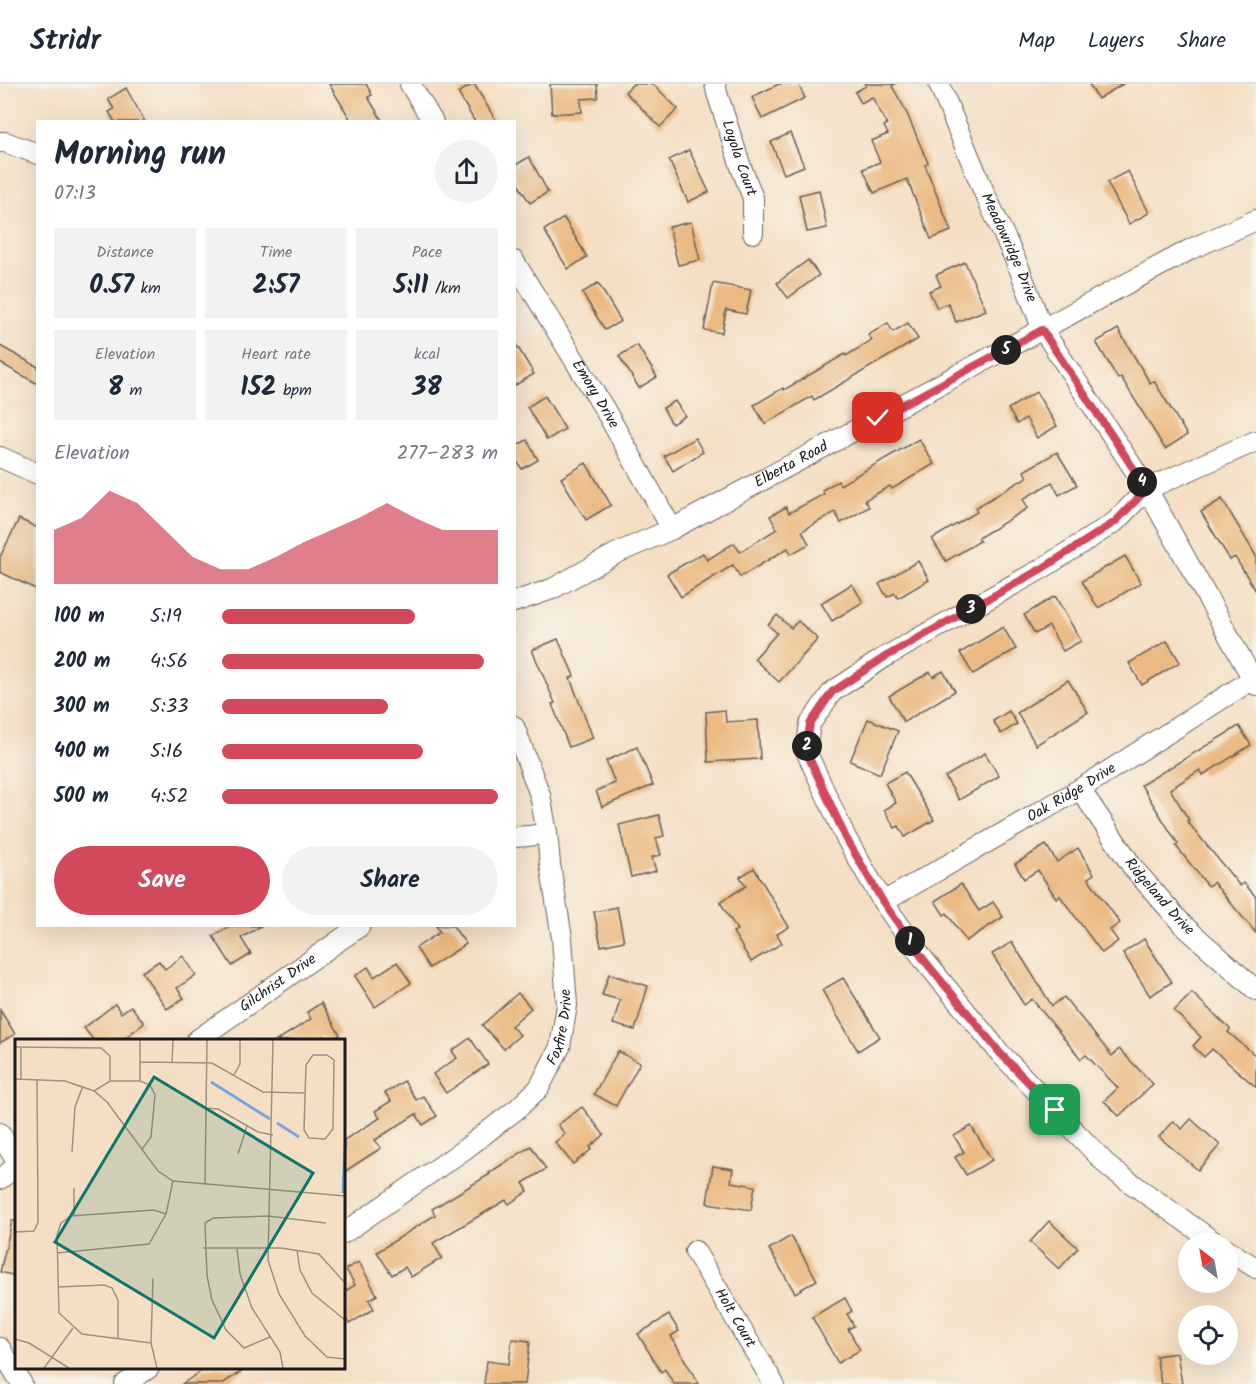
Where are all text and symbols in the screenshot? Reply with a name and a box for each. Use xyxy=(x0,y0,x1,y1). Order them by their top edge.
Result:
text: Stridr xyxy=(30,19,101,64)
text: Map xyxy=(1018,25,1055,58)
text: Layers xyxy=(1088,25,1144,58)
text: Share xyxy=(1177,25,1226,58)
street label: Loyola Court xyxy=(715,117,763,200)
text: Morning run xyxy=(54,129,226,182)
button: share xyxy=(435,140,498,203)
text: 07:13 xyxy=(54,178,96,210)
street label: Meadowridge Drive xyxy=(974,189,1043,306)
text: Distance xyxy=(96,240,154,265)
text: Time xyxy=(260,240,292,265)
text: Pace xyxy=(412,240,442,265)
text: 0.57 xyxy=(89,265,134,307)
text: 2:57 xyxy=(253,265,299,307)
text: 5:11 xyxy=(393,265,428,307)
text: km xyxy=(134,276,161,301)
text: /km xyxy=(428,276,461,301)
pin: 5 xyxy=(991,335,1021,365)
text: 5 xyxy=(1002,337,1010,362)
text: Elevation xyxy=(95,342,155,367)
text: Heart rate xyxy=(241,342,311,367)
text: kcal xyxy=(414,342,440,367)
street label: Emory Drive xyxy=(565,355,625,433)
text: 8 xyxy=(108,367,123,409)
text: 152 xyxy=(240,367,276,409)
text: 38 xyxy=(412,367,442,409)
text: m xyxy=(123,378,142,403)
text: bpm xyxy=(276,378,312,403)
pin xyxy=(852,392,903,443)
icon: check xyxy=(861,401,894,434)
street label: Elberta Road xyxy=(750,435,833,494)
text: Elevation xyxy=(54,438,130,470)
text: 277–283 m xyxy=(397,438,498,470)
pin: 4 xyxy=(1127,467,1157,497)
text: 4 xyxy=(1138,469,1146,494)
pin: 3 xyxy=(956,594,986,624)
text: 3 xyxy=(967,596,975,621)
text: 100 m xyxy=(54,601,105,633)
text: 5:19 xyxy=(150,601,182,633)
text: 200 m xyxy=(54,646,110,678)
text: 4:56 xyxy=(150,646,188,678)
text: 300 m xyxy=(54,691,110,723)
text: 5:33 xyxy=(150,691,189,723)
pin: 2 xyxy=(792,731,822,761)
text: 2 xyxy=(802,733,812,758)
text: 400 m xyxy=(54,736,110,768)
text: 5:16 xyxy=(150,736,183,768)
street label: Oak Ridge Drive xyxy=(1023,757,1121,829)
text: 500 m xyxy=(54,781,109,813)
text: 4:52 xyxy=(150,781,188,813)
button: Save xyxy=(54,846,270,915)
button: Share xyxy=(282,846,498,915)
street label: Ridgeland Drive xyxy=(1118,853,1200,942)
pin: 1 xyxy=(895,926,925,956)
text: 1 xyxy=(908,928,912,953)
street label: Gilchrist Drive xyxy=(235,948,322,1019)
street label: Foxfire Drive xyxy=(540,988,579,1070)
inset map xyxy=(15,1039,345,1369)
pin xyxy=(1029,1084,1080,1135)
icon: arrive xyxy=(1038,1093,1071,1126)
north arrow xyxy=(1178,1233,1238,1293)
map controls xyxy=(1178,1233,1238,1365)
street label: Holt Court xyxy=(708,1283,762,1353)
button: locate xyxy=(1178,1305,1238,1365)

